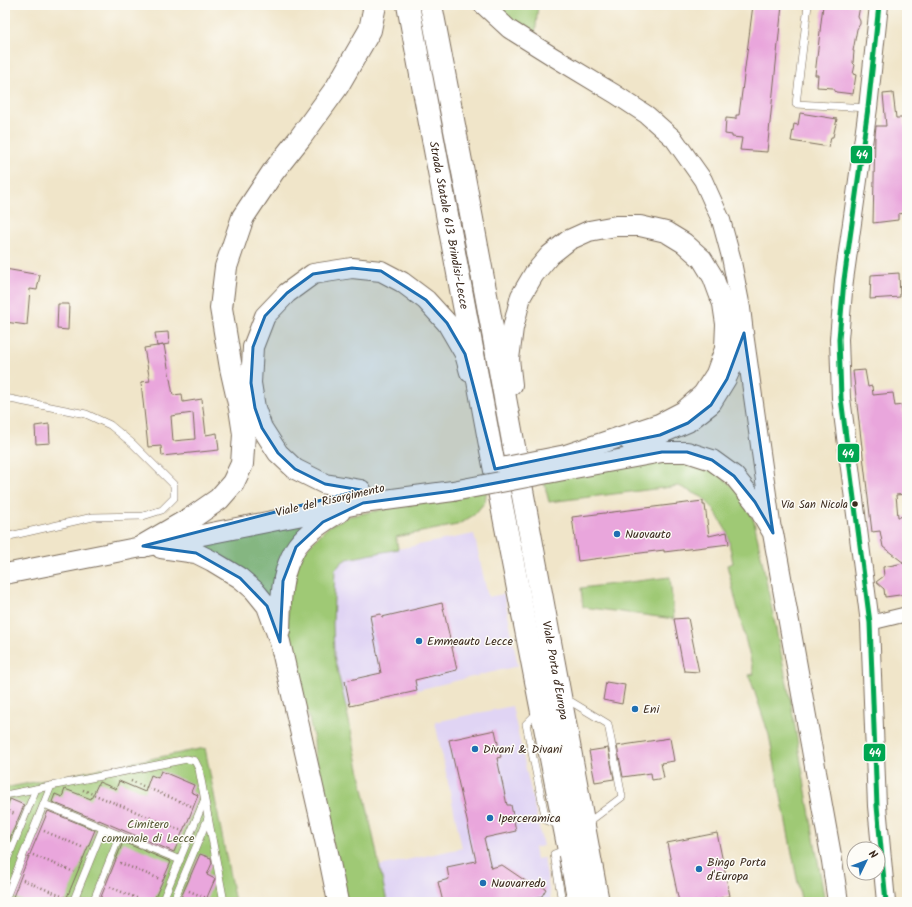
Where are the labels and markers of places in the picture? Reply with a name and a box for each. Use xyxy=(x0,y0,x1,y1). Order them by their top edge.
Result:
place label: Via San Nicola xyxy=(781,496,848,514)
marker: Via San Nicola xyxy=(850,499,860,509)
place label: Nuovauto xyxy=(625,525,671,544)
marker: Nuovauto xyxy=(612,529,622,539)
place label: Emmeauto Lecce xyxy=(427,632,513,651)
marker: Emmeauto Lecce xyxy=(414,636,424,646)
place label: Eni xyxy=(643,700,660,719)
marker: Eni xyxy=(630,704,640,714)
place label: Divani & Divani xyxy=(483,740,563,759)
marker: Divani & Divani xyxy=(470,744,480,754)
place label: Iperceramica xyxy=(498,809,561,828)
marker: Iperceramica xyxy=(485,813,495,823)
place label: Bingo Porta d'Europa xyxy=(707,853,766,886)
marker: Bingo Porta d'Europa xyxy=(694,864,704,874)
place label: Nuovarredo xyxy=(491,874,546,893)
marker: Nuovarredo xyxy=(478,878,488,888)

